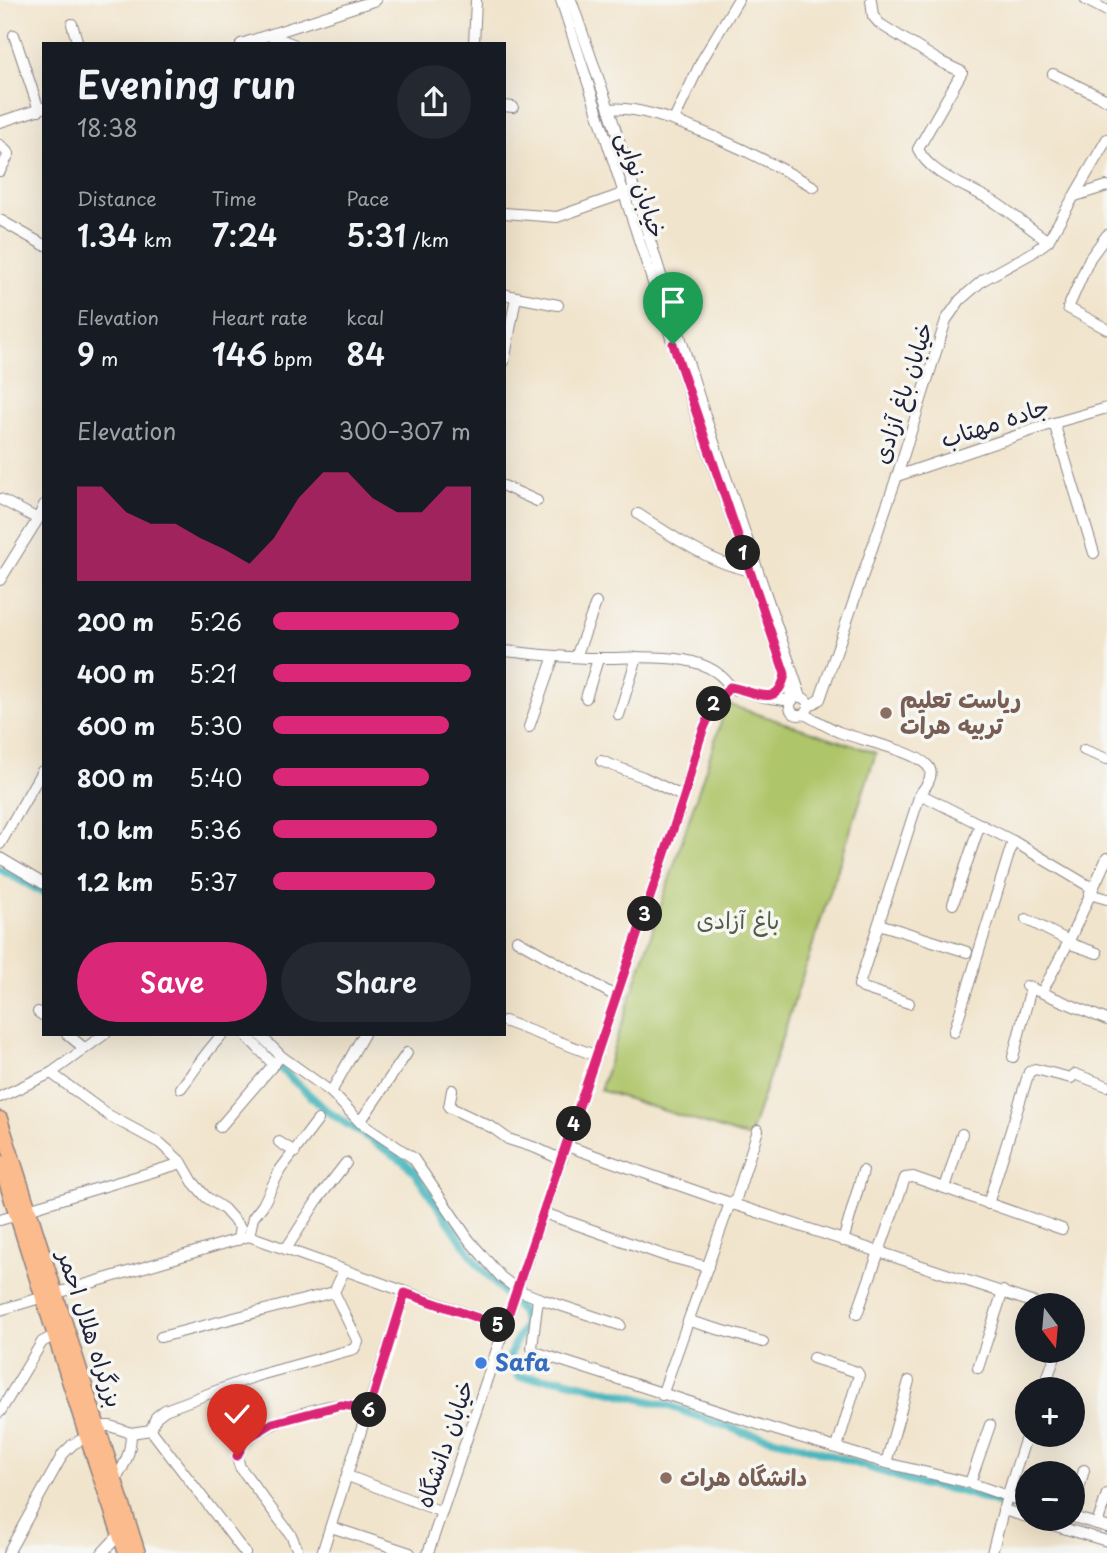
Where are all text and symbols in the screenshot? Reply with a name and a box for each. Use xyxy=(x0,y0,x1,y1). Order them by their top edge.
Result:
text: Evening run xyxy=(77,55,296,112)
button: share xyxy=(397,65,471,139)
text: 18:38 xyxy=(77,110,138,145)
street label: خیابان نوایی xyxy=(609,127,676,242)
text: Distance xyxy=(77,184,157,212)
text: Time xyxy=(212,184,257,212)
text: Pace xyxy=(346,184,389,212)
text: 1.34 xyxy=(77,212,137,257)
text: 7:24 xyxy=(212,212,278,257)
text: 5:31 xyxy=(346,212,406,257)
text: km xyxy=(137,225,172,253)
text: /km xyxy=(406,225,449,253)
pin xyxy=(643,272,703,344)
icon: arrive xyxy=(654,283,692,321)
text: Elevation xyxy=(77,303,159,331)
text: Heart rate xyxy=(212,303,308,331)
text: kcal xyxy=(346,303,384,331)
street label: خیابان باغ آزادی xyxy=(862,317,941,468)
text: 9 xyxy=(77,331,95,376)
text: 146 xyxy=(212,331,267,376)
text: 84 xyxy=(346,331,385,376)
text: m xyxy=(95,344,118,372)
text: bpm xyxy=(267,344,313,372)
street label: جاده مهتاب xyxy=(936,388,1053,456)
text: Elevation xyxy=(77,413,176,448)
text: 300–307 m xyxy=(339,413,471,448)
pin: 1 xyxy=(726,536,760,570)
text: 1 xyxy=(738,538,747,566)
text: 200 m xyxy=(77,604,154,639)
text: 5:26 xyxy=(189,604,242,639)
text: 400 m xyxy=(77,656,155,691)
text: 5:21 xyxy=(189,656,237,691)
place label: ریاست تعلیم تربیه هرات xyxy=(900,681,1021,742)
pin: 2 xyxy=(696,686,732,722)
text: 2 xyxy=(707,689,720,717)
marker: ریاست تعلیم تربیه هرات xyxy=(878,705,894,721)
text: 600 m xyxy=(77,708,155,743)
text: 5:30 xyxy=(189,708,242,743)
text: 800 m xyxy=(77,760,154,795)
text: 5:40 xyxy=(189,760,242,795)
text: 1.0 km xyxy=(77,812,154,847)
text: 5:36 xyxy=(189,812,242,847)
text: 1.2 km xyxy=(77,864,153,899)
text: 5:37 xyxy=(189,864,237,899)
pin: 3 xyxy=(628,897,662,932)
text: 3 xyxy=(638,899,651,927)
park label: باغ آزادی xyxy=(697,902,779,937)
button: Save xyxy=(77,942,267,1022)
button: Share xyxy=(281,942,471,1022)
pin: 4 xyxy=(556,1106,592,1142)
text: 4 xyxy=(567,1109,580,1137)
street label: بزرگراه هلال احمر xyxy=(49,1244,133,1412)
north arrow xyxy=(1015,1293,1085,1363)
map controls xyxy=(1015,1293,1085,1531)
pin: 5 xyxy=(480,1308,516,1342)
text: 5 xyxy=(491,1310,504,1338)
place label: Safa xyxy=(495,1344,550,1379)
marker: Safa xyxy=(473,1355,489,1371)
street label: خیابان دانشگاه xyxy=(405,1375,482,1512)
button: + xyxy=(1015,1377,1085,1447)
pin xyxy=(207,1384,267,1456)
pin: 6 xyxy=(352,1392,386,1428)
icon: check xyxy=(218,1395,256,1433)
text: 6 xyxy=(362,1395,375,1423)
place label: دانشگاه هرات xyxy=(680,1459,807,1494)
button: − xyxy=(1015,1461,1085,1531)
marker: دانشگاه هرات xyxy=(658,1470,674,1486)

